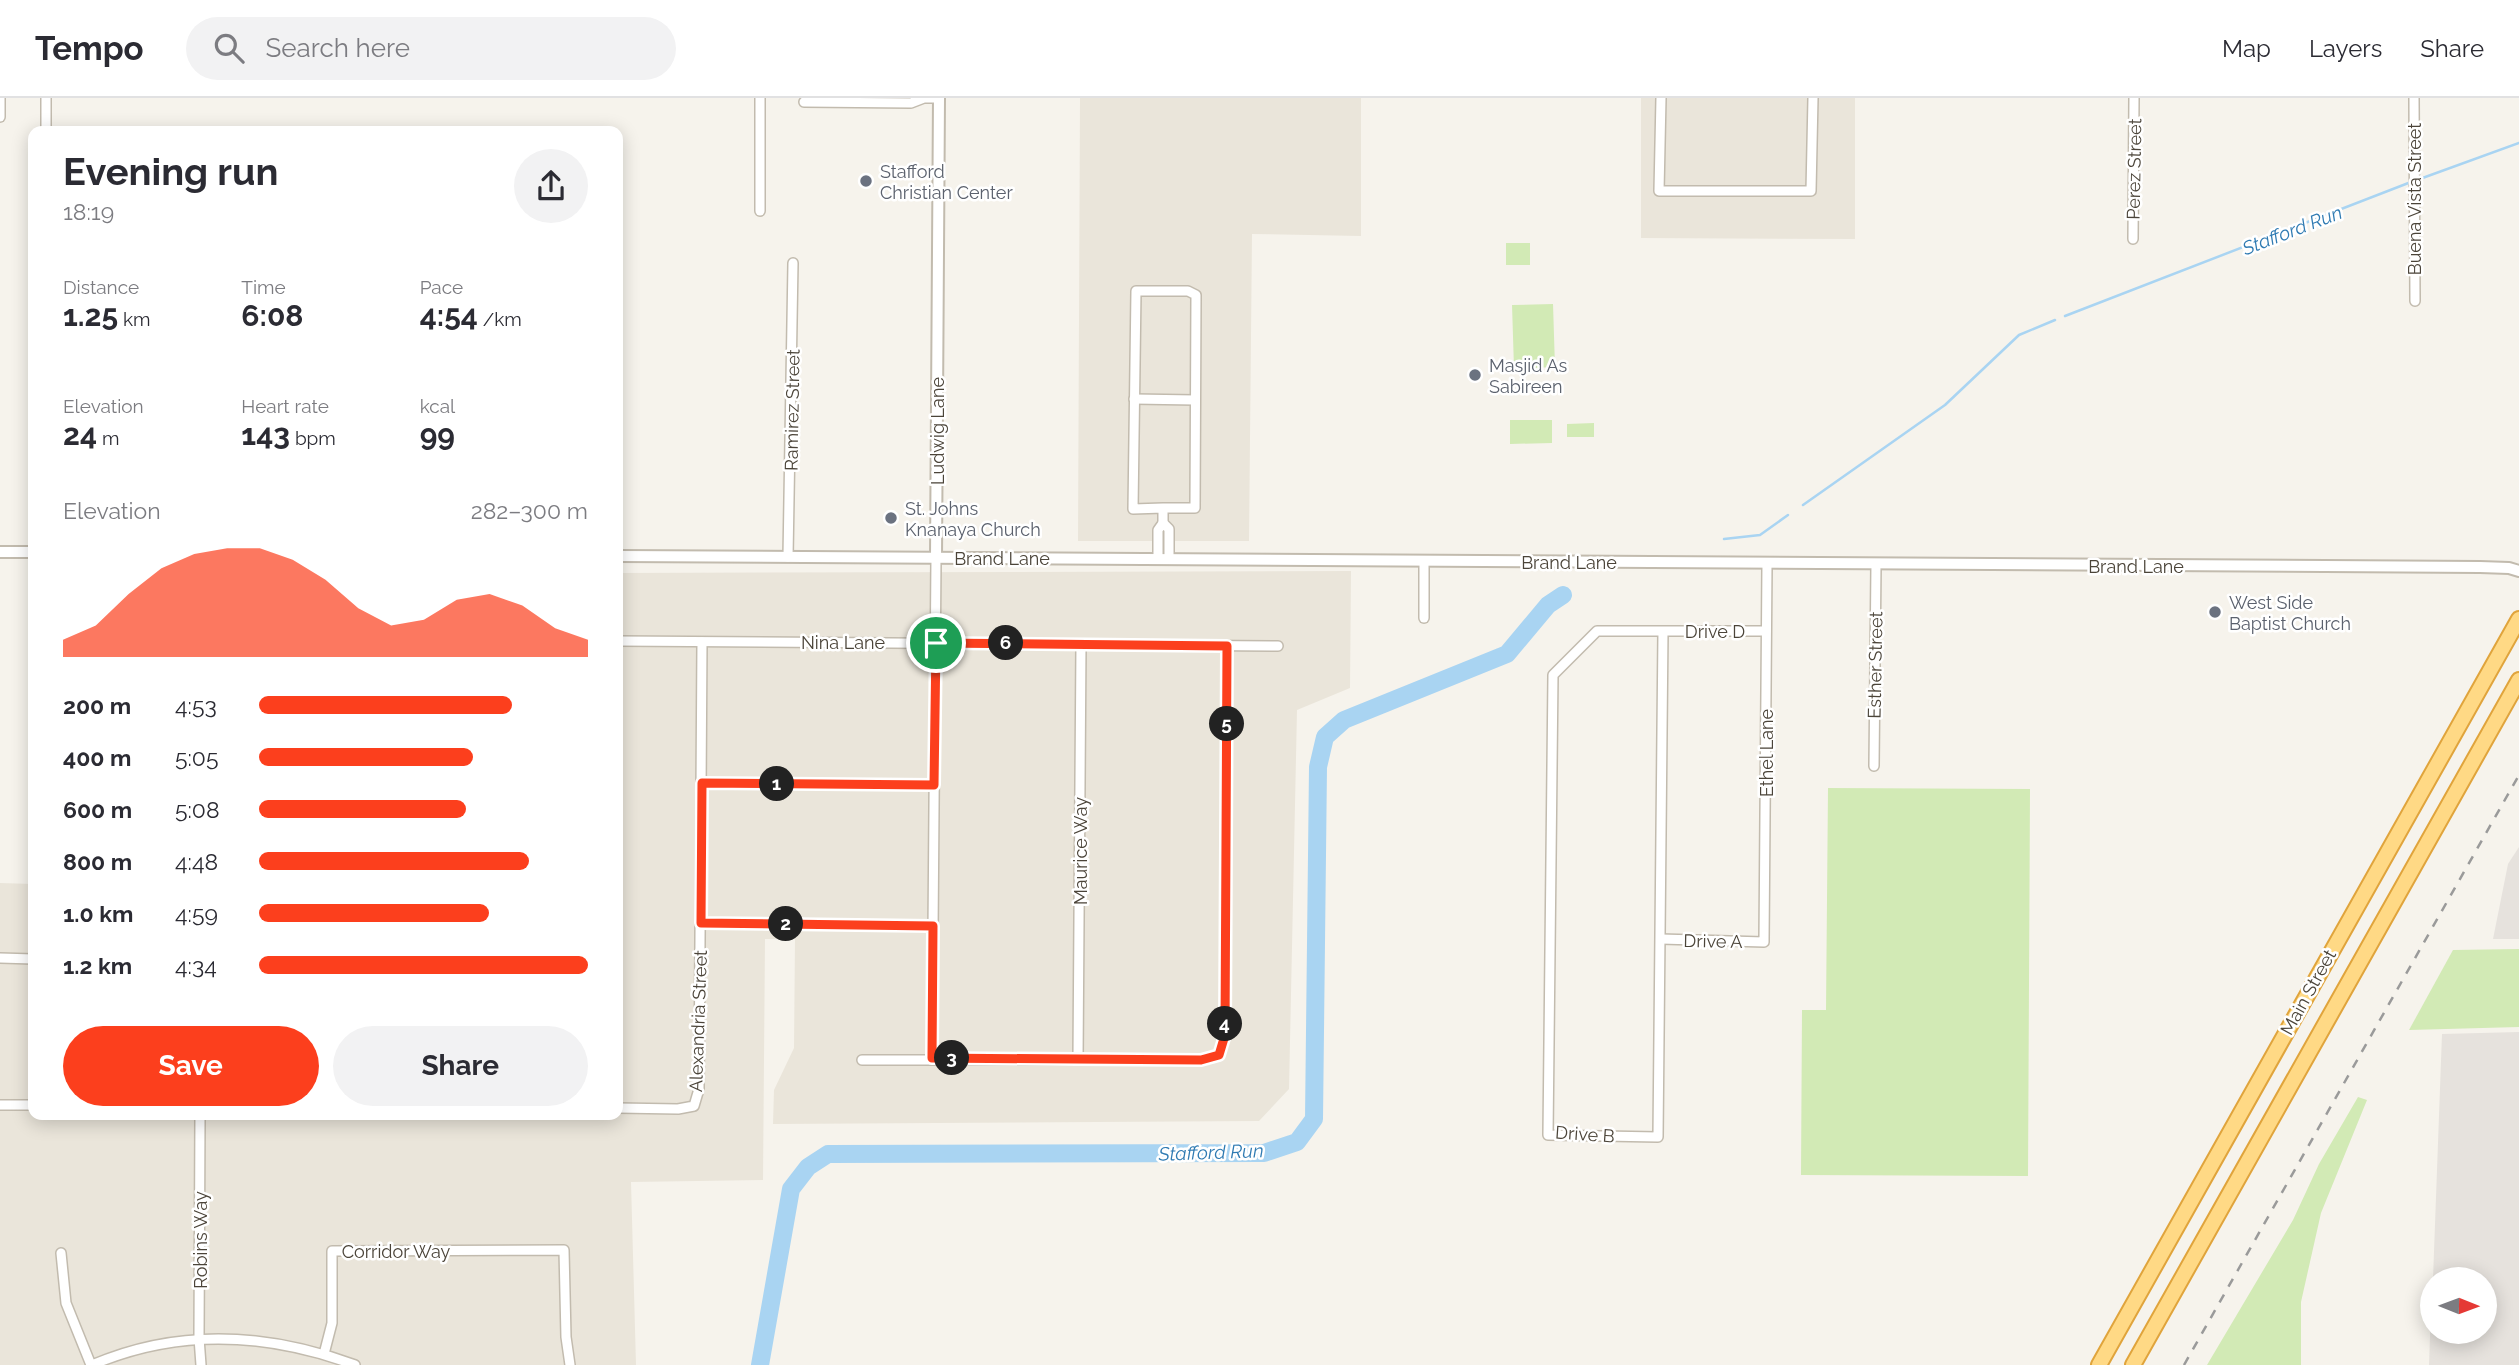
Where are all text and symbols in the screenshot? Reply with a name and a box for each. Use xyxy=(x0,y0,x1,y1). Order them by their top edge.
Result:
search box xyxy=(186,17,676,80)
text: Tempo xyxy=(35,29,144,68)
icon: search xyxy=(210,29,248,67)
text: Search here xyxy=(266,33,410,63)
text: Map xyxy=(2222,34,2271,63)
text: Layers xyxy=(2309,34,2382,63)
text: Share xyxy=(2420,34,2484,63)
street label: Perez Street xyxy=(2123,118,2145,220)
street label: Buena Vista Street xyxy=(2404,123,2425,275)
text: Evening run xyxy=(63,149,278,194)
button: share xyxy=(514,149,588,223)
place label: Stafford Christian Center xyxy=(880,161,1013,203)
marker: Stafford Christian Center xyxy=(858,173,874,189)
text: 18:19 xyxy=(63,198,114,225)
water label: Stafford Run xyxy=(2238,201,2345,259)
text: Distance xyxy=(63,276,139,298)
text: Time xyxy=(241,276,286,298)
text: Pace xyxy=(420,276,463,298)
text: 1.25 xyxy=(63,298,118,333)
text: 6:08 xyxy=(241,298,304,333)
text: 4:54 xyxy=(420,298,478,333)
text: km xyxy=(118,308,151,330)
text: /km xyxy=(478,308,522,330)
street label: Ramirez Street xyxy=(780,349,804,471)
place label: Masjid As Sabireen xyxy=(1489,355,1567,397)
marker: Masjid As Sabireen xyxy=(1467,367,1483,383)
street label: Ludwig Lane xyxy=(927,377,948,485)
text: Elevation xyxy=(63,395,144,417)
text: Heart rate xyxy=(241,395,329,417)
text: kcal xyxy=(420,395,455,417)
text: 24 xyxy=(63,417,97,452)
text: 143 xyxy=(241,417,290,452)
text: 99 xyxy=(420,417,455,452)
text: m xyxy=(97,427,119,449)
text: bpm xyxy=(290,427,336,449)
text: Elevation xyxy=(63,497,161,524)
text: 282–300 m xyxy=(471,497,588,524)
place label: St. Johns Knanaya Church xyxy=(905,498,1041,540)
marker: St. Johns Knanaya Church xyxy=(883,510,899,526)
street label: Brand Lane xyxy=(954,548,1050,569)
street label: Brand Lane xyxy=(1521,552,1617,573)
street label: Brand Lane xyxy=(2088,556,2184,577)
place label: West Side Baptist Church xyxy=(2229,592,2351,634)
marker: West Side Baptist Church xyxy=(2207,604,2223,620)
street label: Esther Street xyxy=(1864,611,1886,719)
pin xyxy=(906,613,966,673)
street label: Drive D xyxy=(1685,621,1745,642)
icon: arrive xyxy=(917,624,955,662)
pin: 6 xyxy=(988,626,1024,660)
text: 6 xyxy=(1000,631,1011,653)
street label: Nina Lane xyxy=(801,632,885,653)
text: 200 m xyxy=(63,692,131,719)
text: 4:53 xyxy=(175,692,217,719)
pin: 5 xyxy=(1210,706,1244,742)
street label: Ethel Lane xyxy=(1756,708,1777,797)
text: 5 xyxy=(1221,712,1232,734)
text: 400 m xyxy=(63,744,131,771)
text: 5:05 xyxy=(175,744,218,771)
pin: 1 xyxy=(760,766,794,802)
text: 1 xyxy=(772,772,781,794)
text: 600 m xyxy=(63,796,132,823)
text: 5:08 xyxy=(175,796,220,823)
street label: Maurice Way xyxy=(1070,797,1091,905)
text: 800 m xyxy=(63,848,132,875)
text: 4:48 xyxy=(175,848,218,875)
text: 1.0 km xyxy=(63,900,133,927)
text: 4:59 xyxy=(175,900,218,927)
pin: 2 xyxy=(768,906,804,942)
text: 2 xyxy=(780,912,791,934)
street label: Drive A xyxy=(1683,930,1743,952)
street label: Main Street xyxy=(2276,946,2340,1038)
street label: Alexandria Street xyxy=(685,950,711,1092)
text: 1.2 km xyxy=(63,952,132,979)
text: 4:34 xyxy=(175,952,217,979)
pin: 4 xyxy=(1208,1006,1242,1042)
text: 4 xyxy=(1219,1012,1230,1034)
button: Save xyxy=(63,1026,319,1106)
button: Share xyxy=(333,1026,588,1106)
pin: 3 xyxy=(934,1040,970,1076)
text: 3 xyxy=(946,1046,957,1068)
street label: Drive B xyxy=(1555,1121,1615,1147)
water label: Stafford Run xyxy=(1157,1139,1264,1165)
street label: Robins Way xyxy=(190,1191,211,1289)
street label: Corridor Way xyxy=(342,1241,451,1262)
north arrow xyxy=(2420,1267,2497,1344)
map controls xyxy=(2420,1267,2497,1344)

